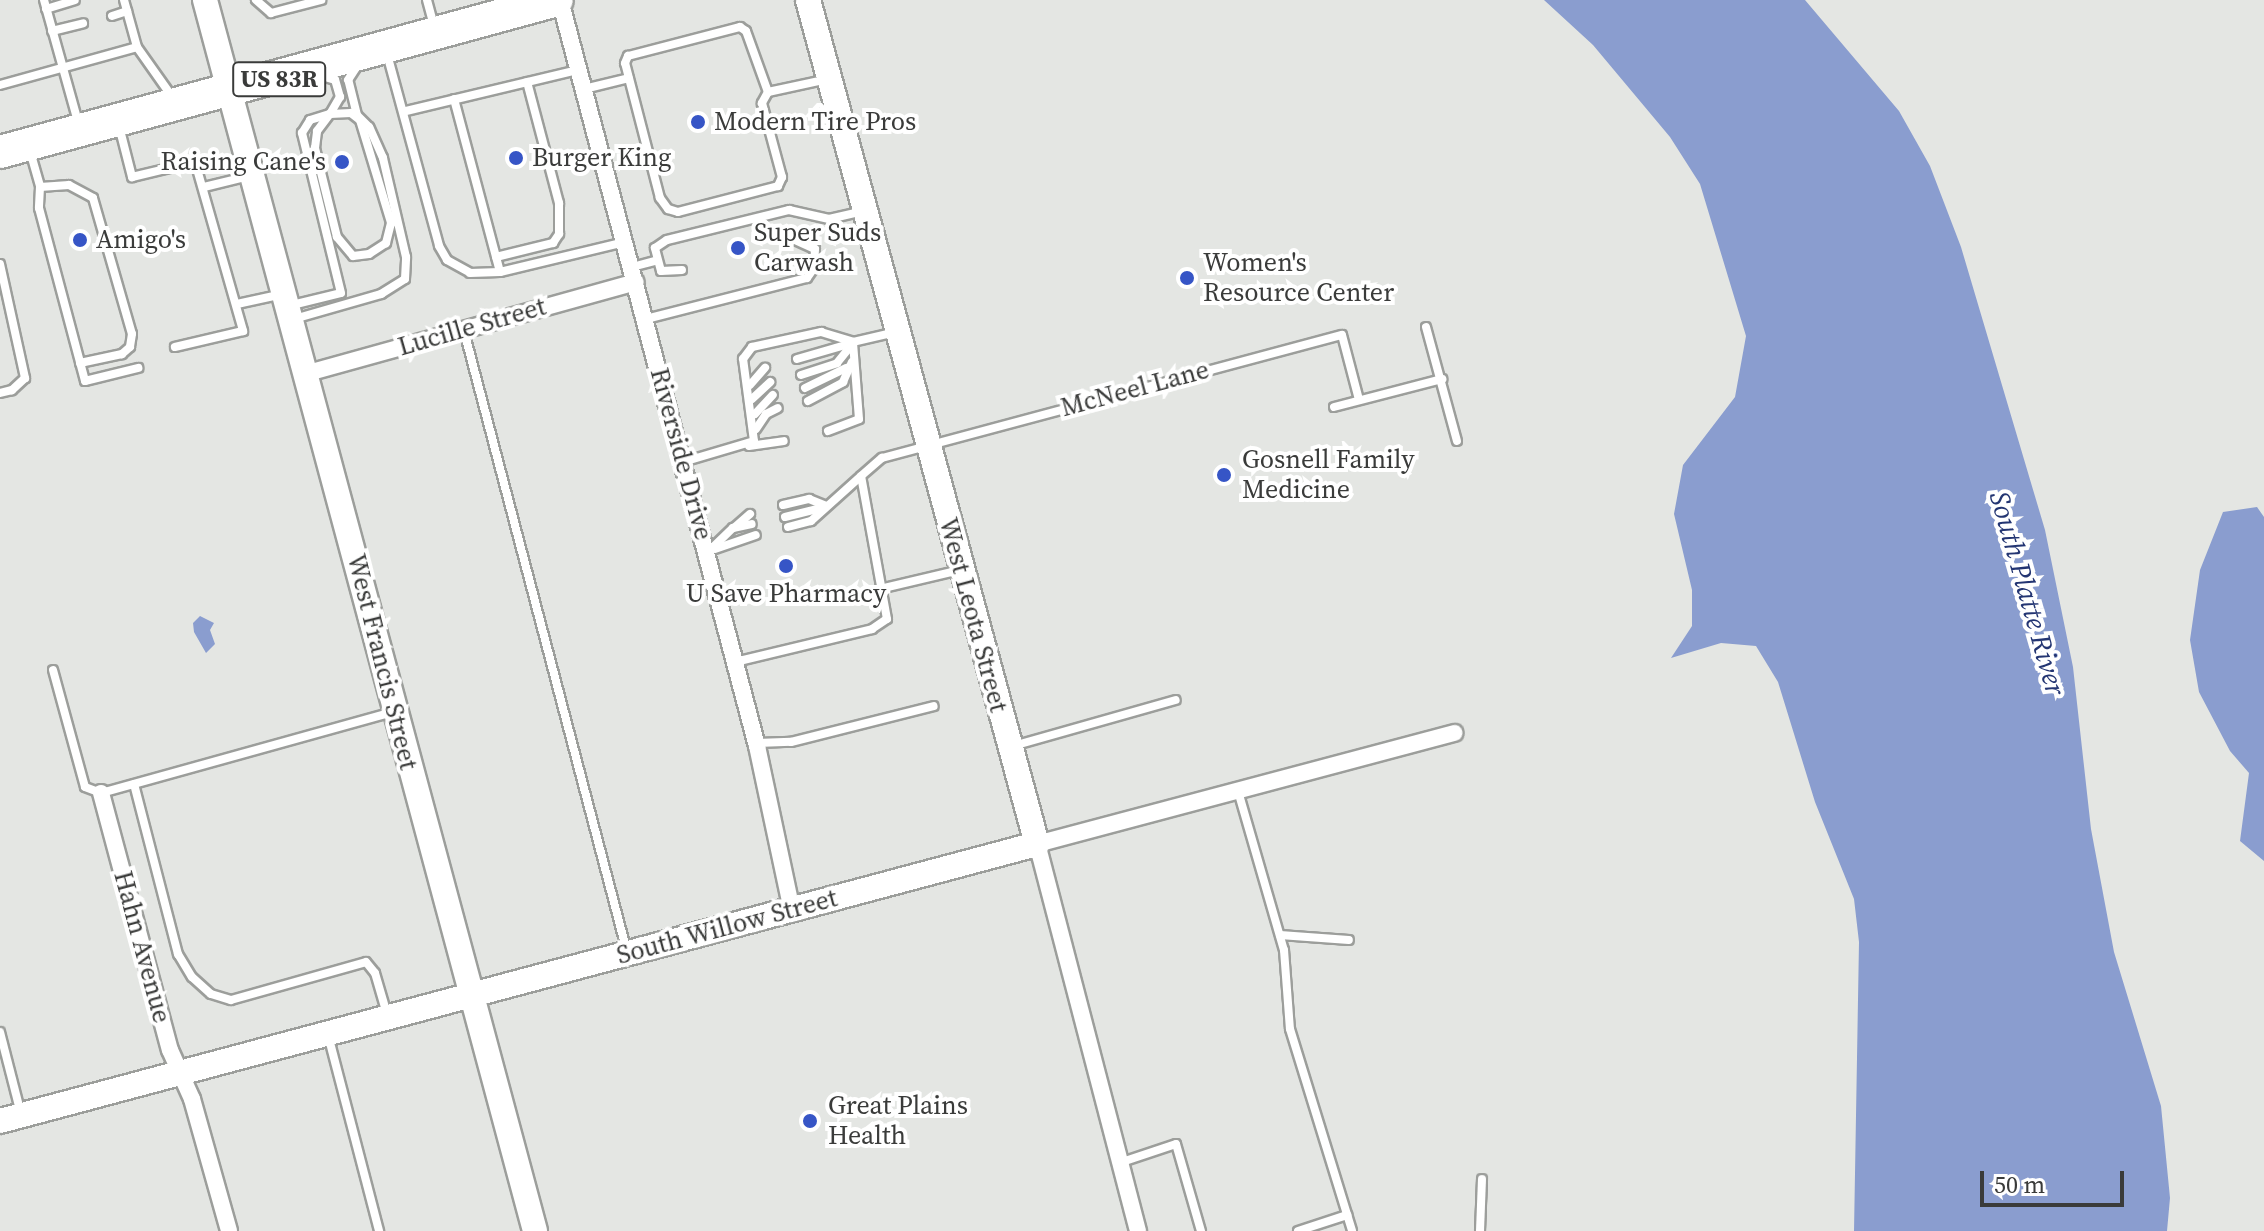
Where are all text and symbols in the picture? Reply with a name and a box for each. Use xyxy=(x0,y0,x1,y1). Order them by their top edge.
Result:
road number: US 83R xyxy=(231,59,327,99)
place label: Modern Tire Pros xyxy=(714,106,917,138)
marker: Modern Tire Pros xyxy=(689,113,707,131)
place label: Burger King xyxy=(532,142,672,174)
place label: Raising Cane's xyxy=(161,146,326,178)
marker: Burger King xyxy=(507,149,525,167)
marker: Raising Cane's xyxy=(333,153,351,171)
place label: Super Suds Carwash xyxy=(754,217,881,278)
place label: Amigo's xyxy=(96,224,186,256)
marker: Amigo's xyxy=(71,231,89,249)
marker: Super Suds Carwash xyxy=(729,239,747,257)
place label: Women's Resource Center xyxy=(1203,247,1394,308)
marker: Women's Resource Center xyxy=(1178,269,1196,287)
street label: Lucille Street xyxy=(395,291,549,363)
street label: McNeel Lane xyxy=(1058,354,1212,424)
street label: Riverside Drive xyxy=(643,365,719,543)
place label: Gosnell Family Medicine xyxy=(1242,444,1415,506)
marker: Gosnell Family Medicine xyxy=(1213,464,1235,486)
water label: South Platte River xyxy=(1983,487,2073,699)
street label: West Leota Street xyxy=(932,514,1014,716)
street label: West Francis Street xyxy=(340,551,424,773)
marker: U Save Pharmacy xyxy=(777,557,795,575)
place label: U Save Pharmacy xyxy=(686,578,886,610)
street label: Hahn Avenue xyxy=(107,868,177,1026)
street label: South Willow Street xyxy=(613,882,841,972)
place label: Great Plains Health xyxy=(828,1090,968,1152)
marker: Great Plains Health xyxy=(799,1110,821,1132)
scale bar xyxy=(1984,1155,2128,1205)
text: 50 m xyxy=(1994,1168,2045,1201)

